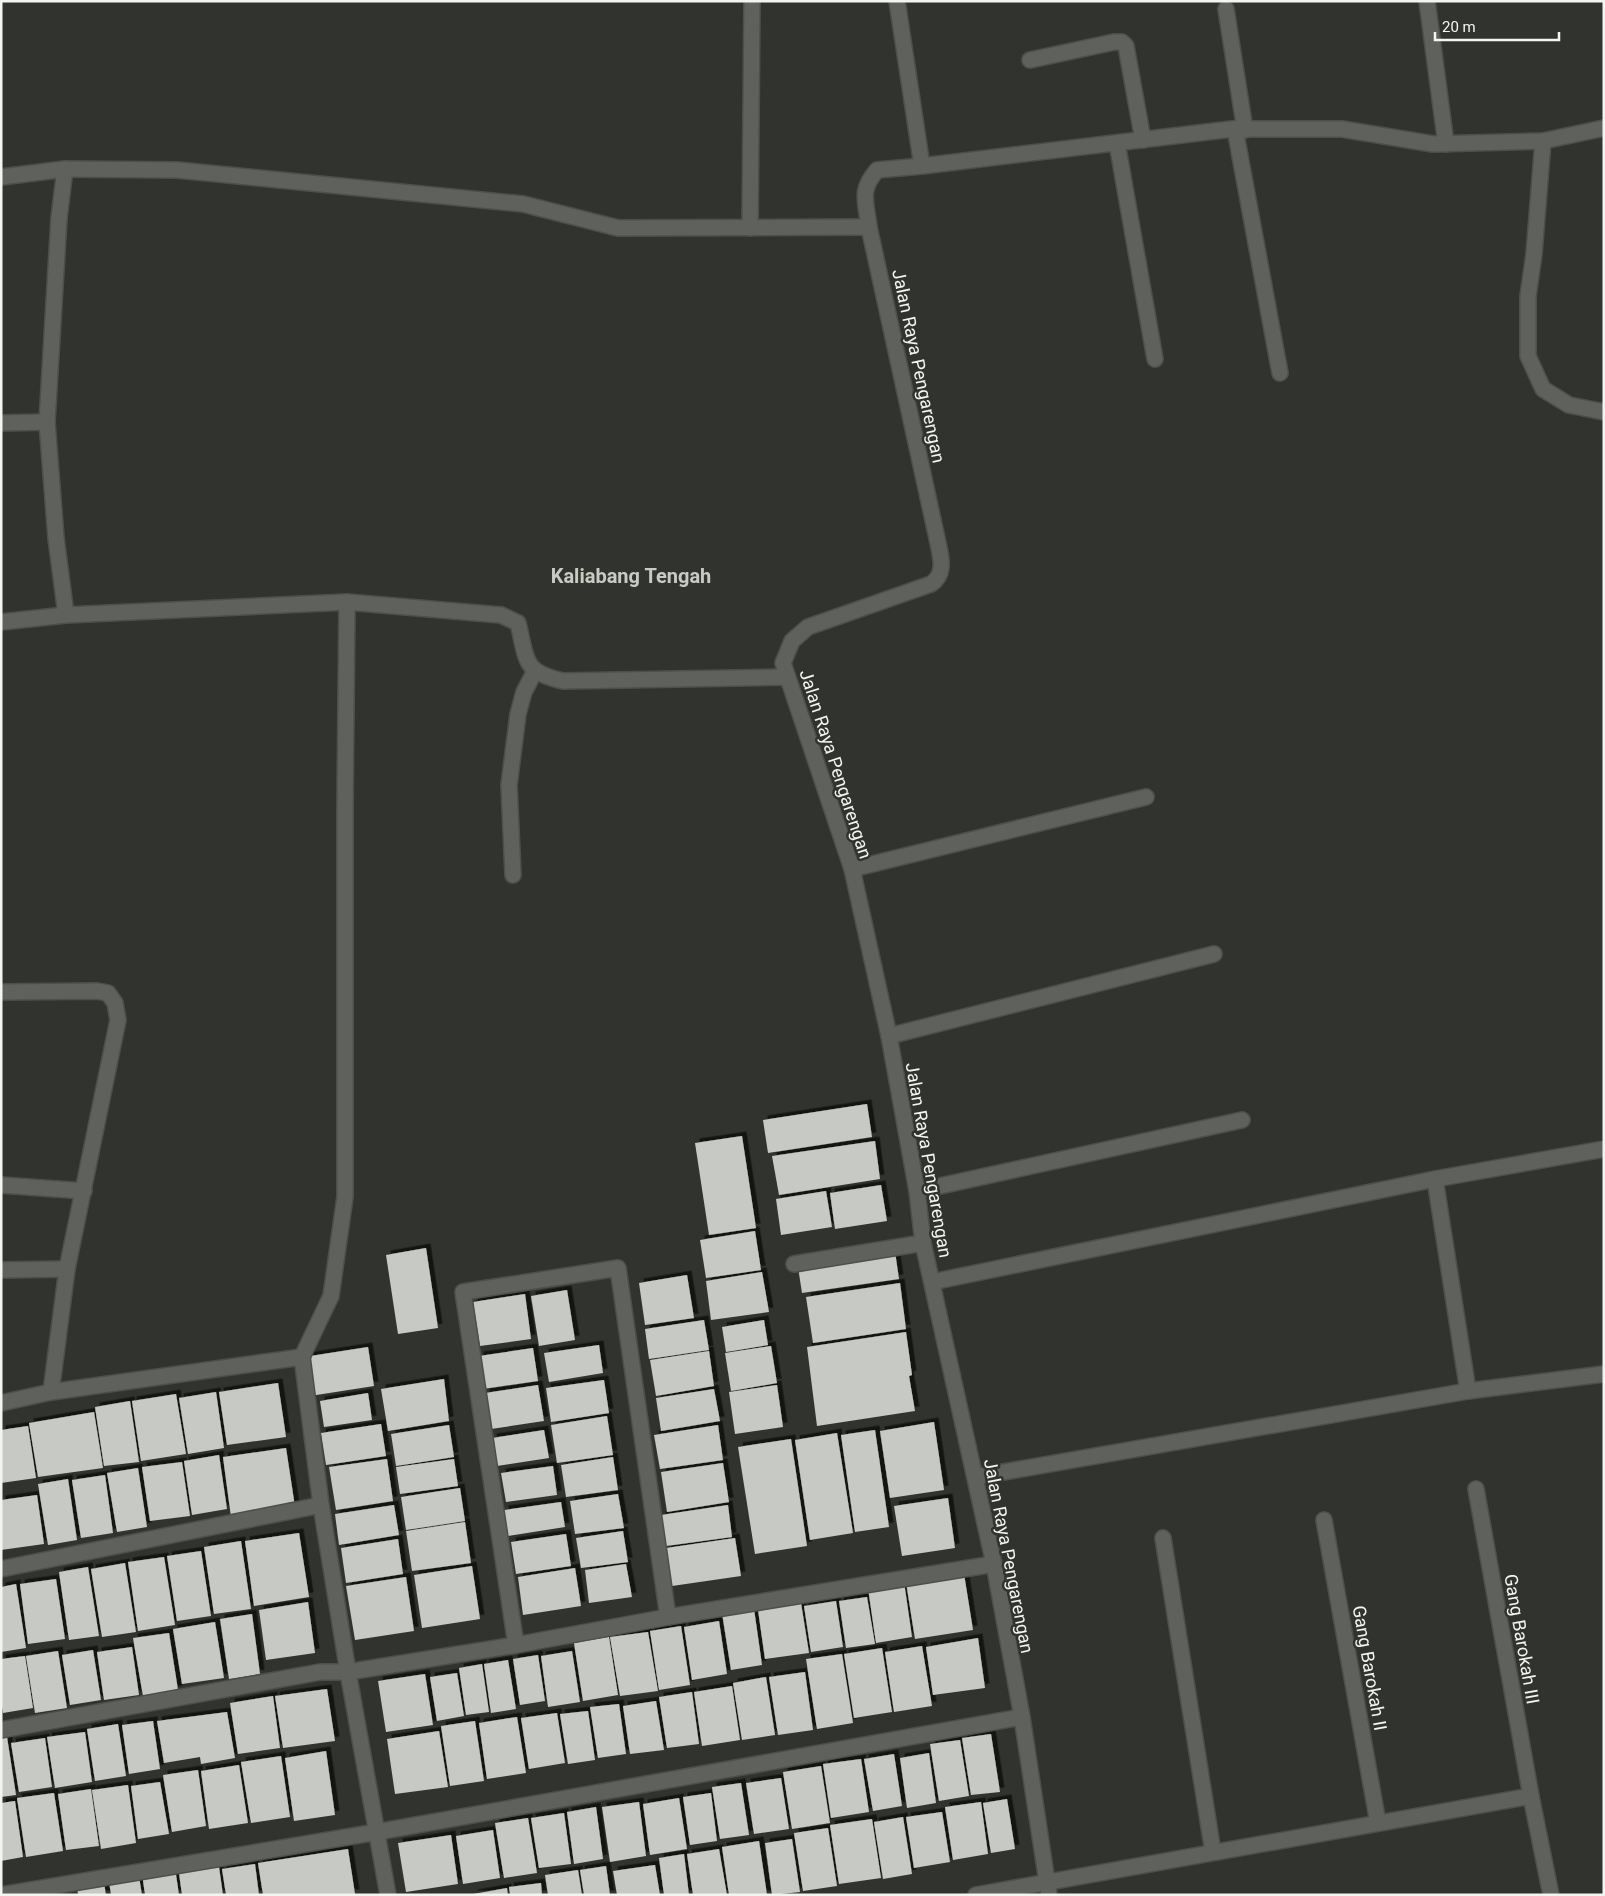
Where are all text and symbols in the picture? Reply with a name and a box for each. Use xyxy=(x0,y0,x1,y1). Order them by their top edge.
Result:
scale bar xyxy=(1435,10,1559,42)
text: 20 m xyxy=(1442,18,1476,36)
street label: Jalan Raya Pengarengan xyxy=(888,267,950,465)
district label: Kaliabang Tengah xyxy=(551,564,711,588)
street label: Jalan Raya Pengarengan xyxy=(795,667,877,861)
street label: Jalan Raya Pengarengan xyxy=(902,1061,956,1259)
street label: Jalan Raya Pengarengan xyxy=(980,1457,1038,1655)
street label: Gang Barokah III xyxy=(1500,1572,1544,1706)
street label: Gang Barokah II xyxy=(1349,1604,1391,1732)

